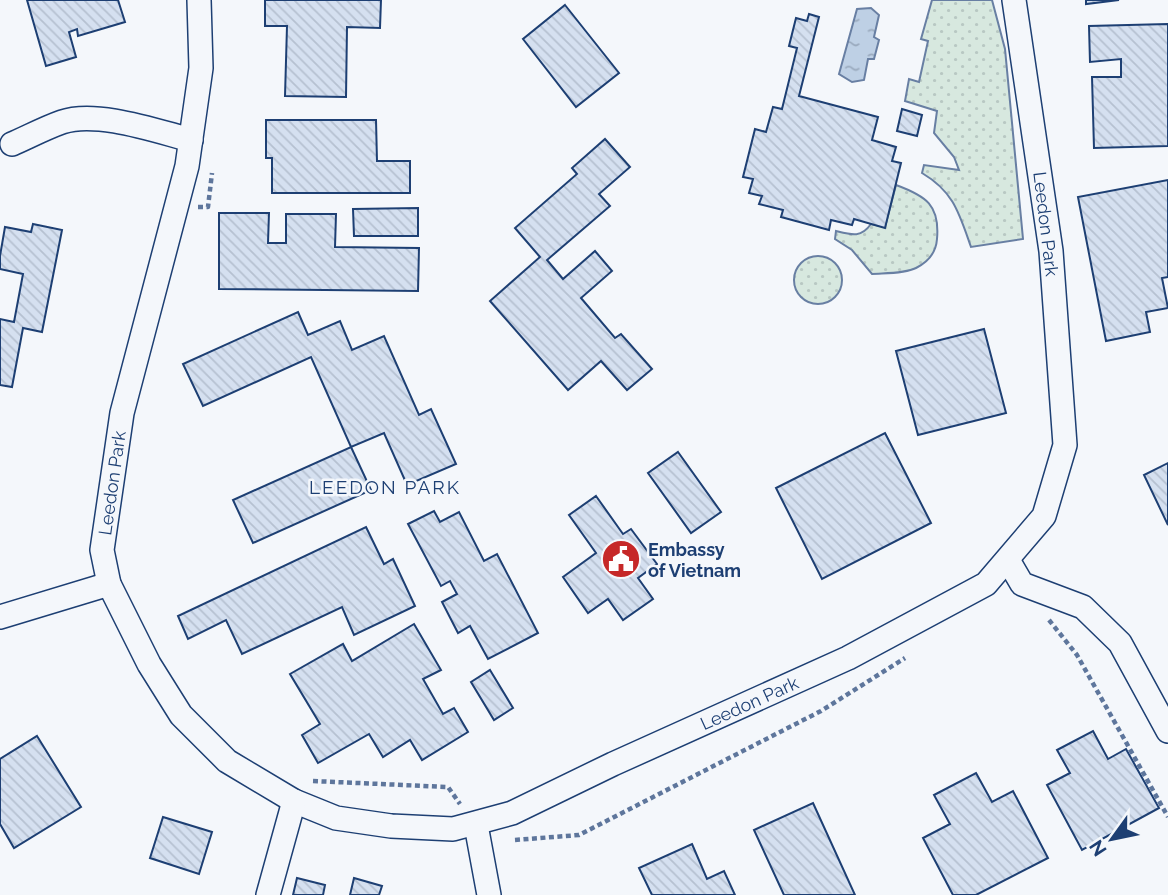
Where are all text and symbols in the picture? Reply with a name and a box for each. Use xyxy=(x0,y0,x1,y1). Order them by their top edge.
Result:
street label: Leedon Park xyxy=(1029,171,1063,278)
street label: Leedon Park xyxy=(94,429,130,537)
district label: LEEDON PARK xyxy=(309,476,461,498)
public building icon: Embassy of Vietnam xyxy=(600,538,642,580)
place label: Embassy of Vietnam xyxy=(648,539,741,581)
street label: Leedon Park xyxy=(697,671,802,734)
north arrow xyxy=(1077,804,1147,874)
text: N xyxy=(1085,836,1111,860)

